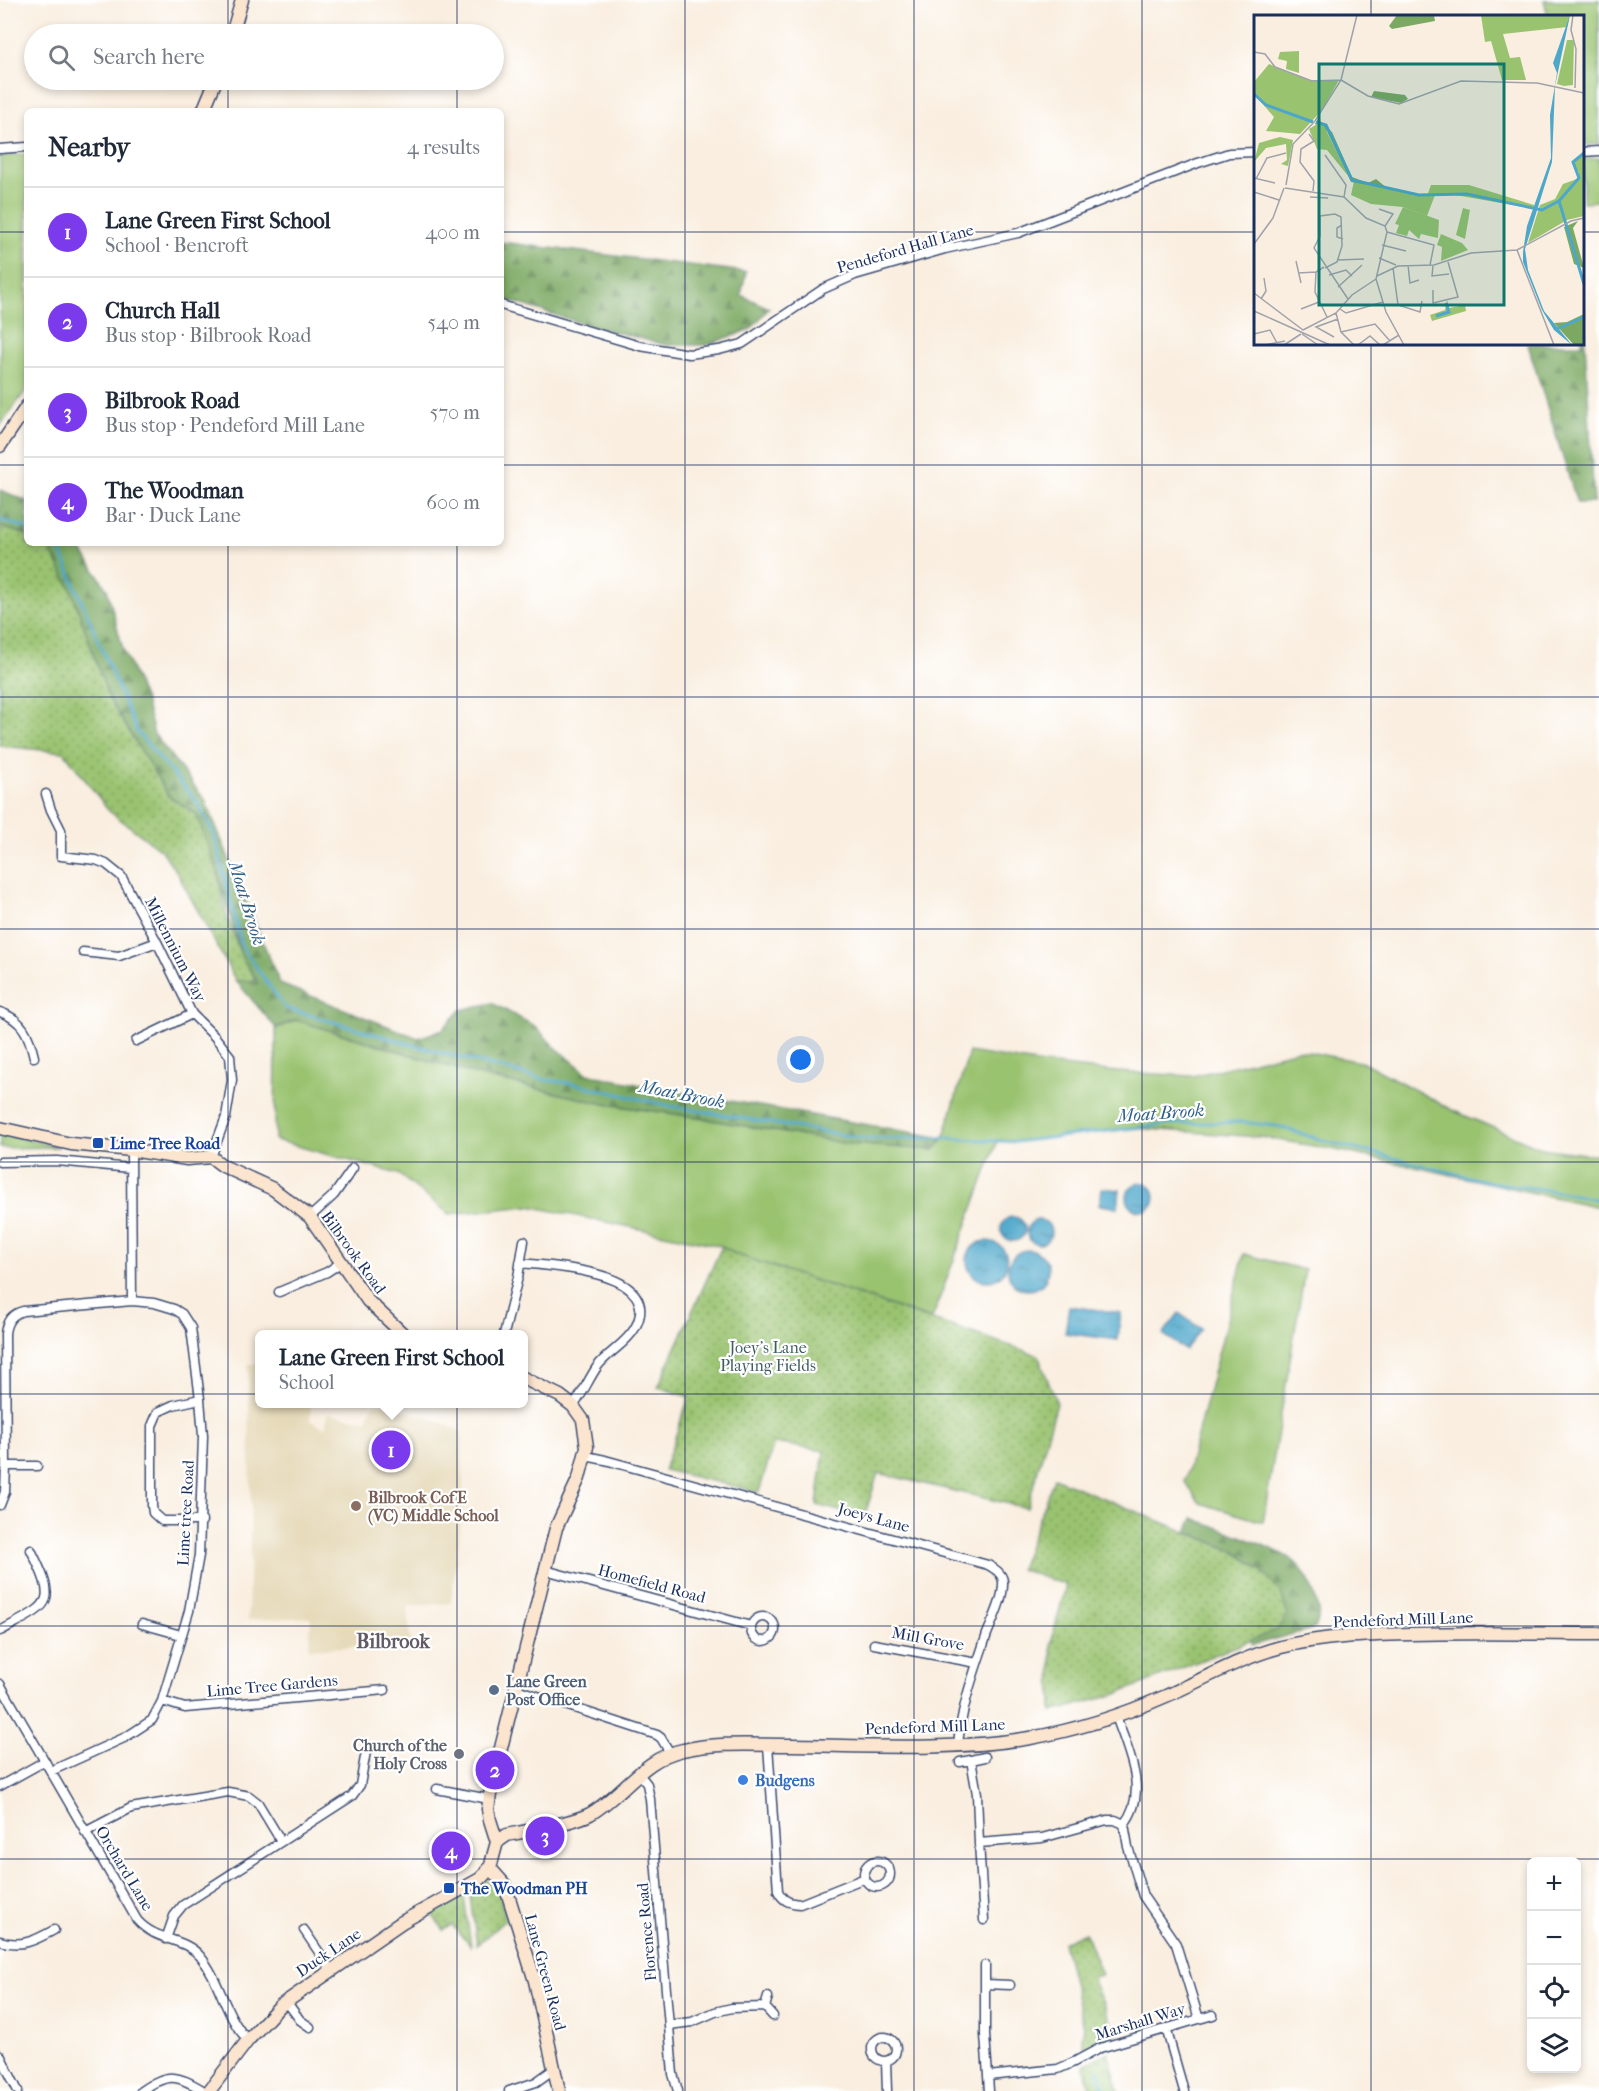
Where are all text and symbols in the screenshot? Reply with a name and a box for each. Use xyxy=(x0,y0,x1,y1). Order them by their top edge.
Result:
inset map xyxy=(1254,15,1584,345)
search box xyxy=(24,24,504,90)
icon: search xyxy=(45,41,78,74)
text: Search here xyxy=(93,44,205,70)
text: Nearby xyxy=(48,132,130,163)
text: 4 results xyxy=(407,136,480,159)
text: Lane Green First School xyxy=(105,208,331,234)
street label: Pendeford Hall Lane xyxy=(835,220,976,277)
text: 1 xyxy=(64,221,71,244)
text: 400 m xyxy=(425,221,480,244)
text: School · Bencroft xyxy=(105,234,249,257)
text: Church Hall xyxy=(105,298,220,324)
text: 2 xyxy=(62,311,73,334)
text: 540 m xyxy=(428,311,480,334)
text: Bus stop · Bilbrook Road xyxy=(105,324,311,347)
text: Bilbrook Road xyxy=(105,388,240,414)
text: 3 xyxy=(63,401,72,424)
text: 570 m xyxy=(430,401,480,424)
text: Bus stop · Pendeford Mill Lane xyxy=(105,414,365,437)
text: The Woodman xyxy=(105,478,244,504)
text: 4 xyxy=(62,491,73,514)
text: 600 m xyxy=(426,491,480,514)
text: Bar · Duck Lane xyxy=(105,504,241,527)
water label: Moat Brook xyxy=(223,857,269,948)
street label: Millennium Way xyxy=(141,894,210,1005)
your location xyxy=(786,1045,815,1074)
water label: Moat Brook xyxy=(635,1076,727,1113)
water label: Moat Brook xyxy=(1115,1100,1205,1127)
place label: Lime Tree Road xyxy=(110,1134,221,1153)
marker: Lime Tree Road xyxy=(91,1136,105,1150)
street label: Bilbrook Road xyxy=(317,1207,390,1298)
popup xyxy=(255,1330,528,1408)
park label: Joey's Lane Playing Fields xyxy=(720,1338,816,1375)
text: Lane Green First School xyxy=(279,1345,504,1371)
text: School xyxy=(279,1371,335,1394)
pin: 1 xyxy=(372,1428,410,1472)
street label: Lime tree Road xyxy=(173,1459,198,1567)
place label: Bilbrook CofE (VC) Middle School xyxy=(368,1488,499,1526)
street label: Joeys Lane xyxy=(834,1498,912,1536)
marker: Bilbrook CofE (VC) Middle School xyxy=(349,1499,363,1513)
street label: Homefield Road xyxy=(596,1560,708,1607)
street label: Pendeford Mill Lane xyxy=(1332,1608,1474,1631)
street label: Mill Grove xyxy=(890,1623,966,1654)
district label: Bilbrook xyxy=(356,1630,430,1653)
street label: Lime Tree Gardens xyxy=(206,1670,339,1701)
place label: Lane Green Post Office xyxy=(506,1672,588,1709)
marker: Lane Green Post Office xyxy=(487,1683,501,1697)
street label: Pendeford Mill Lane xyxy=(864,1715,1006,1738)
place label: Church of the Holy Cross xyxy=(353,1736,447,1774)
marker: Church of the Holy Cross xyxy=(452,1747,466,1761)
pin: 2 xyxy=(476,1748,514,1792)
place label: Budgens xyxy=(755,1771,815,1791)
marker: Budgens xyxy=(736,1773,750,1787)
pin: 3 xyxy=(526,1814,564,1858)
street label: Orchard Lane xyxy=(92,1822,157,1914)
pin: 4 xyxy=(432,1828,470,1874)
map controls xyxy=(1527,1857,1581,2073)
button: + xyxy=(1527,1857,1581,1911)
place label: The Woodman PH xyxy=(460,1879,588,1898)
marker: The Woodman PH xyxy=(442,1881,456,1895)
street label: Florence Road xyxy=(633,1882,660,1982)
button: − xyxy=(1527,1911,1581,1965)
street label: Lane Green Road xyxy=(521,1912,570,2033)
street label: Duck Lane xyxy=(292,1924,364,1981)
button: locate xyxy=(1527,1965,1581,2019)
street label: Marshall Way xyxy=(1093,1999,1188,2044)
button: layers xyxy=(1527,2019,1581,2073)

